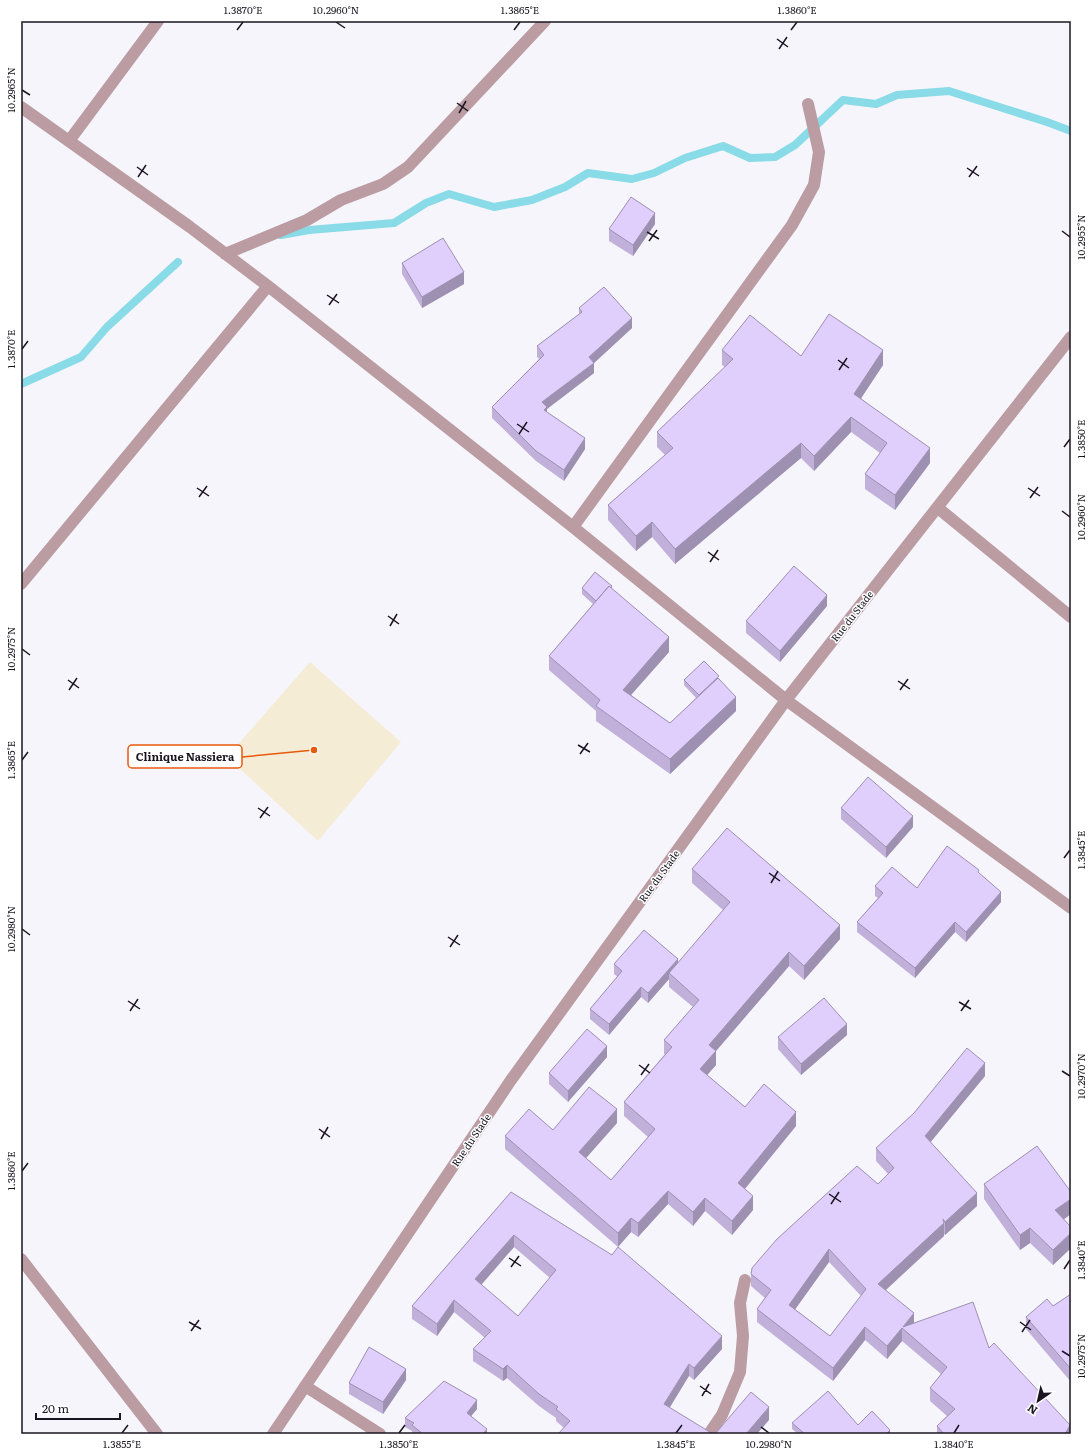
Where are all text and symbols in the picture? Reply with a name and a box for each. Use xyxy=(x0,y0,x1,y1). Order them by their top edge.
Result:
text: 1.3870°E xyxy=(224,2,262,17)
text: 10.2960°N xyxy=(313,2,359,17)
text: 1.3865°E xyxy=(501,2,539,17)
text: 1.3860°E xyxy=(777,2,817,17)
text: 10.2965°N xyxy=(3,67,18,113)
text: 10.2955°N xyxy=(1073,214,1088,260)
text: 1.3870°E xyxy=(3,330,18,368)
text: 1.3850°E xyxy=(1073,420,1088,458)
text: 10.2960°N xyxy=(1073,494,1088,540)
street label: Rue du Stade xyxy=(827,587,876,644)
text: 10.2975°N xyxy=(3,627,18,671)
text: 1.3865°E xyxy=(3,741,18,779)
callout: Clinique Nassiera xyxy=(128,745,242,768)
text: Clinique Nassiera xyxy=(136,748,235,764)
text: 1.3845°E xyxy=(1073,831,1088,869)
street label: Rue du Stade xyxy=(635,847,683,905)
text: 10.2980°N xyxy=(3,906,18,952)
text: 10.2970°N xyxy=(1073,1053,1088,1099)
street label: Rue du Stade xyxy=(447,1110,494,1169)
text: 1.3860°E xyxy=(3,1151,18,1191)
text: 1.3840°E xyxy=(1073,1240,1088,1280)
text: 10.2975°N xyxy=(1073,1334,1088,1378)
north arrow xyxy=(1018,1381,1058,1421)
scale bar xyxy=(36,1395,120,1421)
text: 20 m xyxy=(42,1399,69,1417)
text: N xyxy=(1024,1401,1040,1419)
text: 1.3855°E xyxy=(103,1436,141,1451)
text: 1.3850°E xyxy=(380,1436,418,1451)
text: 1.3845°E xyxy=(657,1436,695,1451)
text: 10.2980°N xyxy=(746,1436,792,1451)
text: 1.3840°E xyxy=(934,1436,974,1451)

